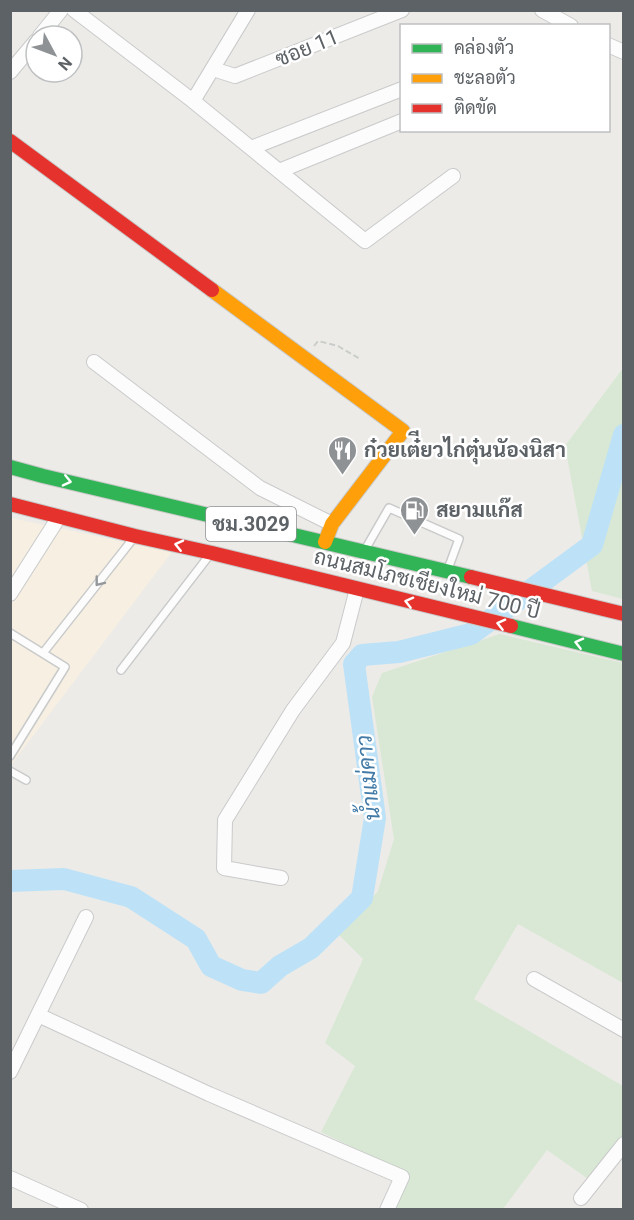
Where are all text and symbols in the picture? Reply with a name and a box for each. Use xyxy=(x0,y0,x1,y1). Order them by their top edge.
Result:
north arrow xyxy=(24,24,84,84)
street label: ซอย 11 xyxy=(272,24,342,72)
legend xyxy=(400,24,610,132)
text: คล่องตัว xyxy=(454,36,514,58)
text: N xyxy=(54,53,76,74)
text: ชะลอตัว xyxy=(454,67,516,88)
text: ติดขัด xyxy=(454,97,497,118)
place label: ก๋วยเต๋ียวไก่ตุ๋นนัองนิสา xyxy=(364,430,566,465)
restaurant icon: ก๋วยเต๋ียวไก่ตุ๋นนัองนิสา xyxy=(327,434,359,476)
one-way arrow xyxy=(62,474,72,487)
fuel station icon: สยามแก๊ส xyxy=(399,494,431,536)
place label: สยามแก๊ส xyxy=(436,497,523,522)
road number: ชม.3029 xyxy=(206,507,296,541)
one-way arrow xyxy=(174,540,184,553)
street label: ถนนสมโภชเชียงใหม่ 700 ปี xyxy=(311,542,543,624)
one-way arrow xyxy=(96,575,107,586)
one-way arrow xyxy=(404,596,414,609)
one-way arrow xyxy=(496,618,506,631)
one-way arrow xyxy=(574,637,584,650)
water label: น้ำแม่คาว xyxy=(344,734,385,823)

